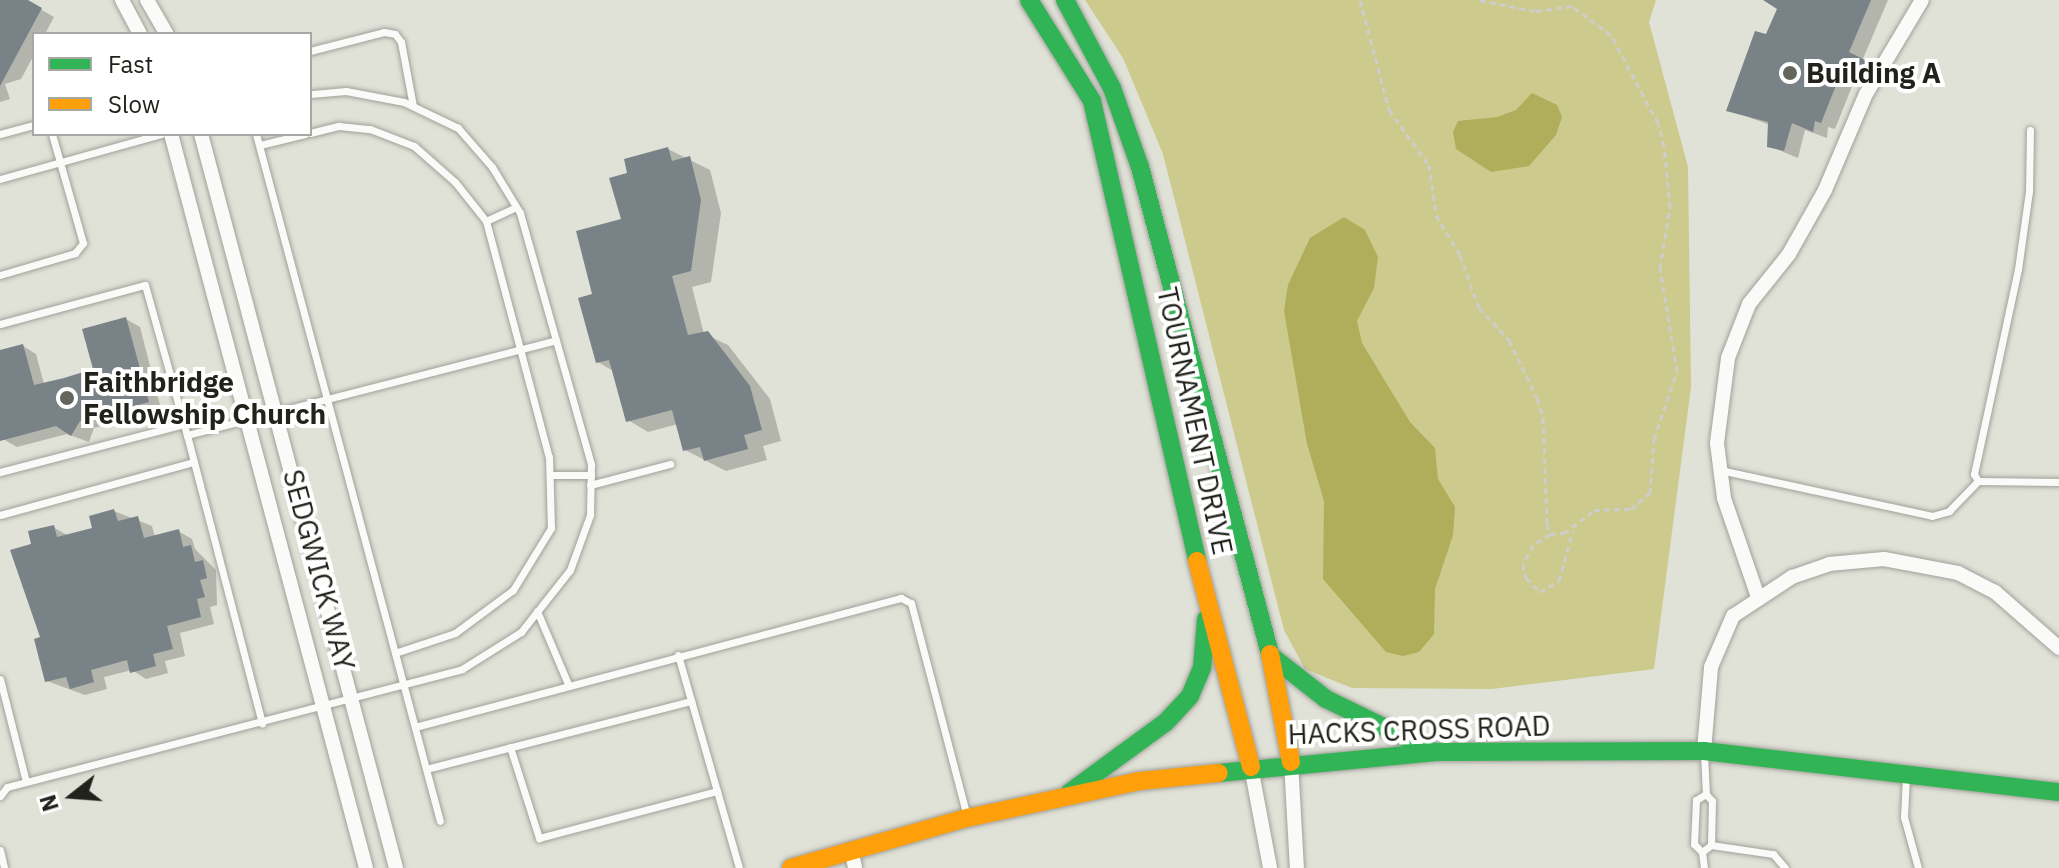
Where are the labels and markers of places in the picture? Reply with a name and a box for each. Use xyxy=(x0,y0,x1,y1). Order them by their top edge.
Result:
place label: Building A xyxy=(1806,56,1941,90)
marker: Building A xyxy=(1781,64,1799,82)
place label: Faithbridge Fellowship Church xyxy=(83,365,326,431)
marker: Faithbridge Fellowship Church xyxy=(58,389,76,407)

